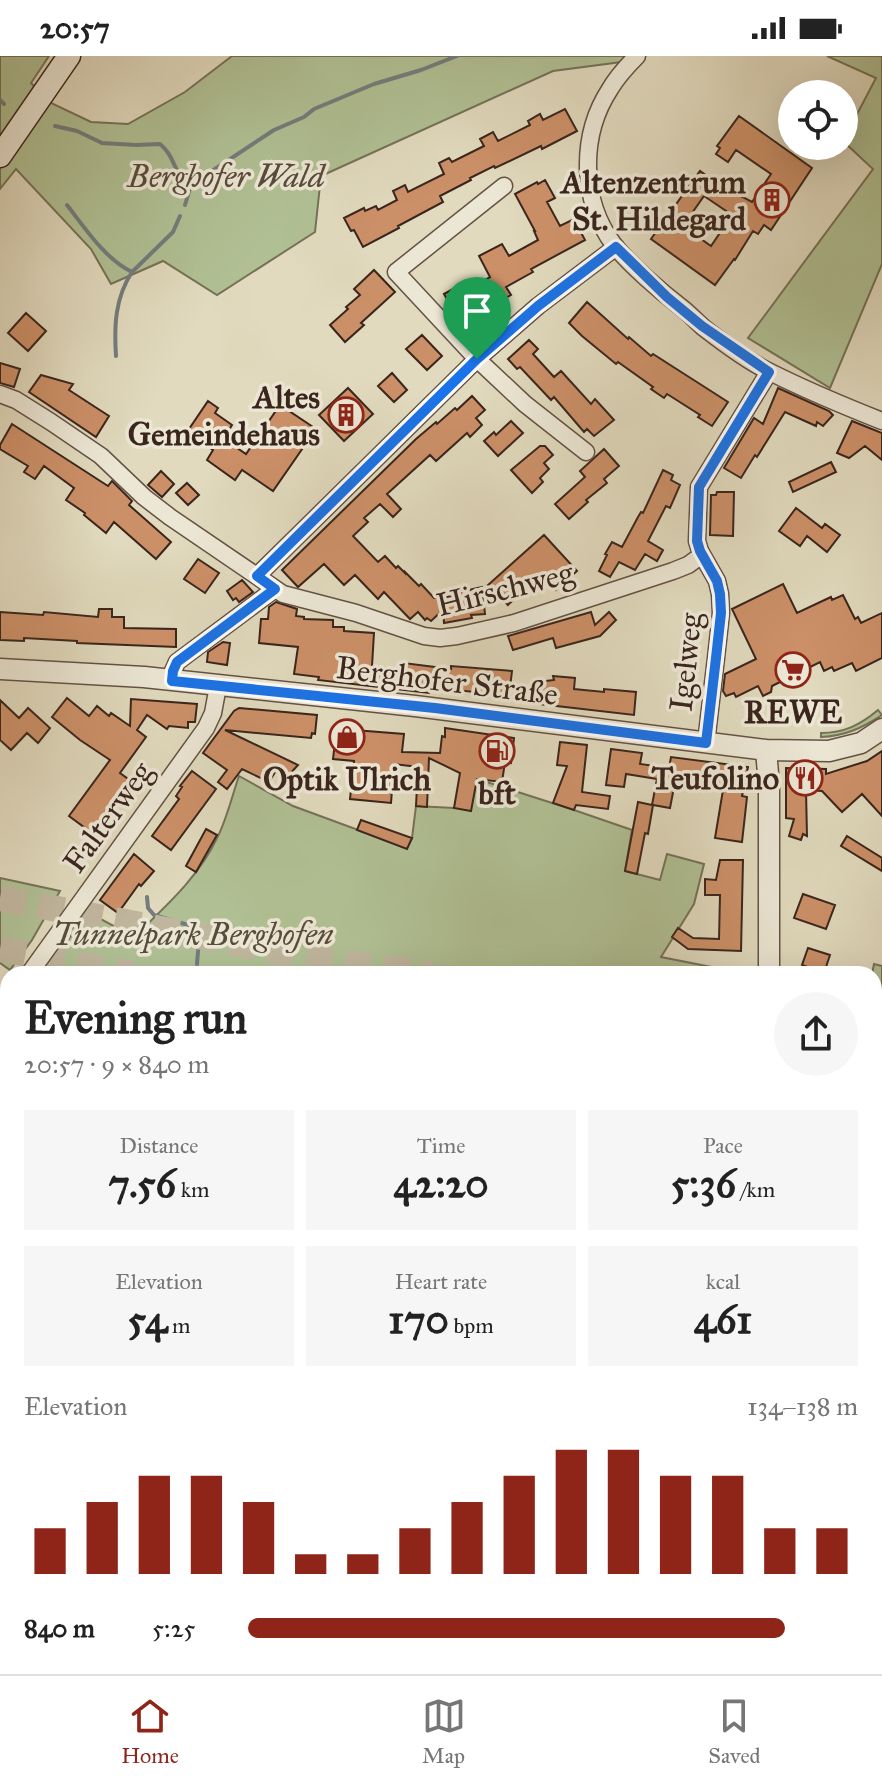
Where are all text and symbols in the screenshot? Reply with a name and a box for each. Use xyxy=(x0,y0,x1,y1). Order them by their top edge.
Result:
text: 20:57 xyxy=(40,10,110,46)
map controls xyxy=(778,80,858,160)
button: locate xyxy=(778,80,858,160)
park label: Berghofer Wald xyxy=(125,157,327,196)
place label: Altenzentrum St. Hildegard xyxy=(559,163,747,239)
building icon: Altenzentrum St. Hildegard xyxy=(753,181,791,219)
pin xyxy=(443,277,511,359)
icon: arrive xyxy=(455,289,499,333)
place label: Altes Gemeindehaus xyxy=(128,378,320,454)
building icon: Altes Gemeindehaus xyxy=(327,396,365,434)
street label: Hirschweg xyxy=(432,553,579,625)
street label: Igelweg xyxy=(661,610,711,713)
street label: Berghofer Straße xyxy=(334,648,560,714)
supermarket icon: REWE xyxy=(774,651,812,689)
place label: REWE xyxy=(744,693,842,732)
shop icon: Optik Ulrich xyxy=(328,718,366,756)
fuel station icon: bft xyxy=(478,732,516,770)
street label: Falterweg xyxy=(55,753,162,880)
place label: Teufolino xyxy=(651,759,779,798)
restaurant icon: Teufolino xyxy=(786,759,824,797)
place label: Optik Ulrich xyxy=(263,760,431,799)
place label: bft xyxy=(477,774,516,813)
park label: Tunnelpark Berghofen xyxy=(52,915,334,954)
text: Evening run xyxy=(24,991,247,1045)
button: share xyxy=(774,992,858,1076)
text: 20:57 · 9 × 840 m xyxy=(24,1048,209,1080)
text: Distance xyxy=(120,1132,198,1159)
text: Time xyxy=(417,1132,465,1159)
text: Pace xyxy=(703,1132,743,1159)
text: 7.56 xyxy=(108,1159,176,1208)
text: 42:20 xyxy=(393,1159,489,1208)
text: 5:36 xyxy=(671,1159,736,1208)
text: km xyxy=(176,1176,210,1203)
text: /km xyxy=(736,1176,775,1203)
text: Elevation xyxy=(115,1268,203,1295)
text: Heart rate xyxy=(395,1268,487,1295)
text: kcal xyxy=(706,1268,740,1295)
text: 54 xyxy=(127,1295,167,1344)
text: 170 xyxy=(388,1295,449,1344)
text: 461 xyxy=(694,1295,752,1344)
text: m xyxy=(167,1312,191,1339)
text: bpm xyxy=(449,1312,494,1339)
text: Elevation xyxy=(24,1390,127,1422)
text: 134–138 m xyxy=(747,1390,858,1422)
text: 840 m xyxy=(24,1612,95,1644)
text: 5:25 xyxy=(152,1612,195,1644)
tab: Home xyxy=(121,1694,179,1769)
tab: Map xyxy=(422,1694,466,1769)
tab: Saved xyxy=(708,1694,761,1769)

